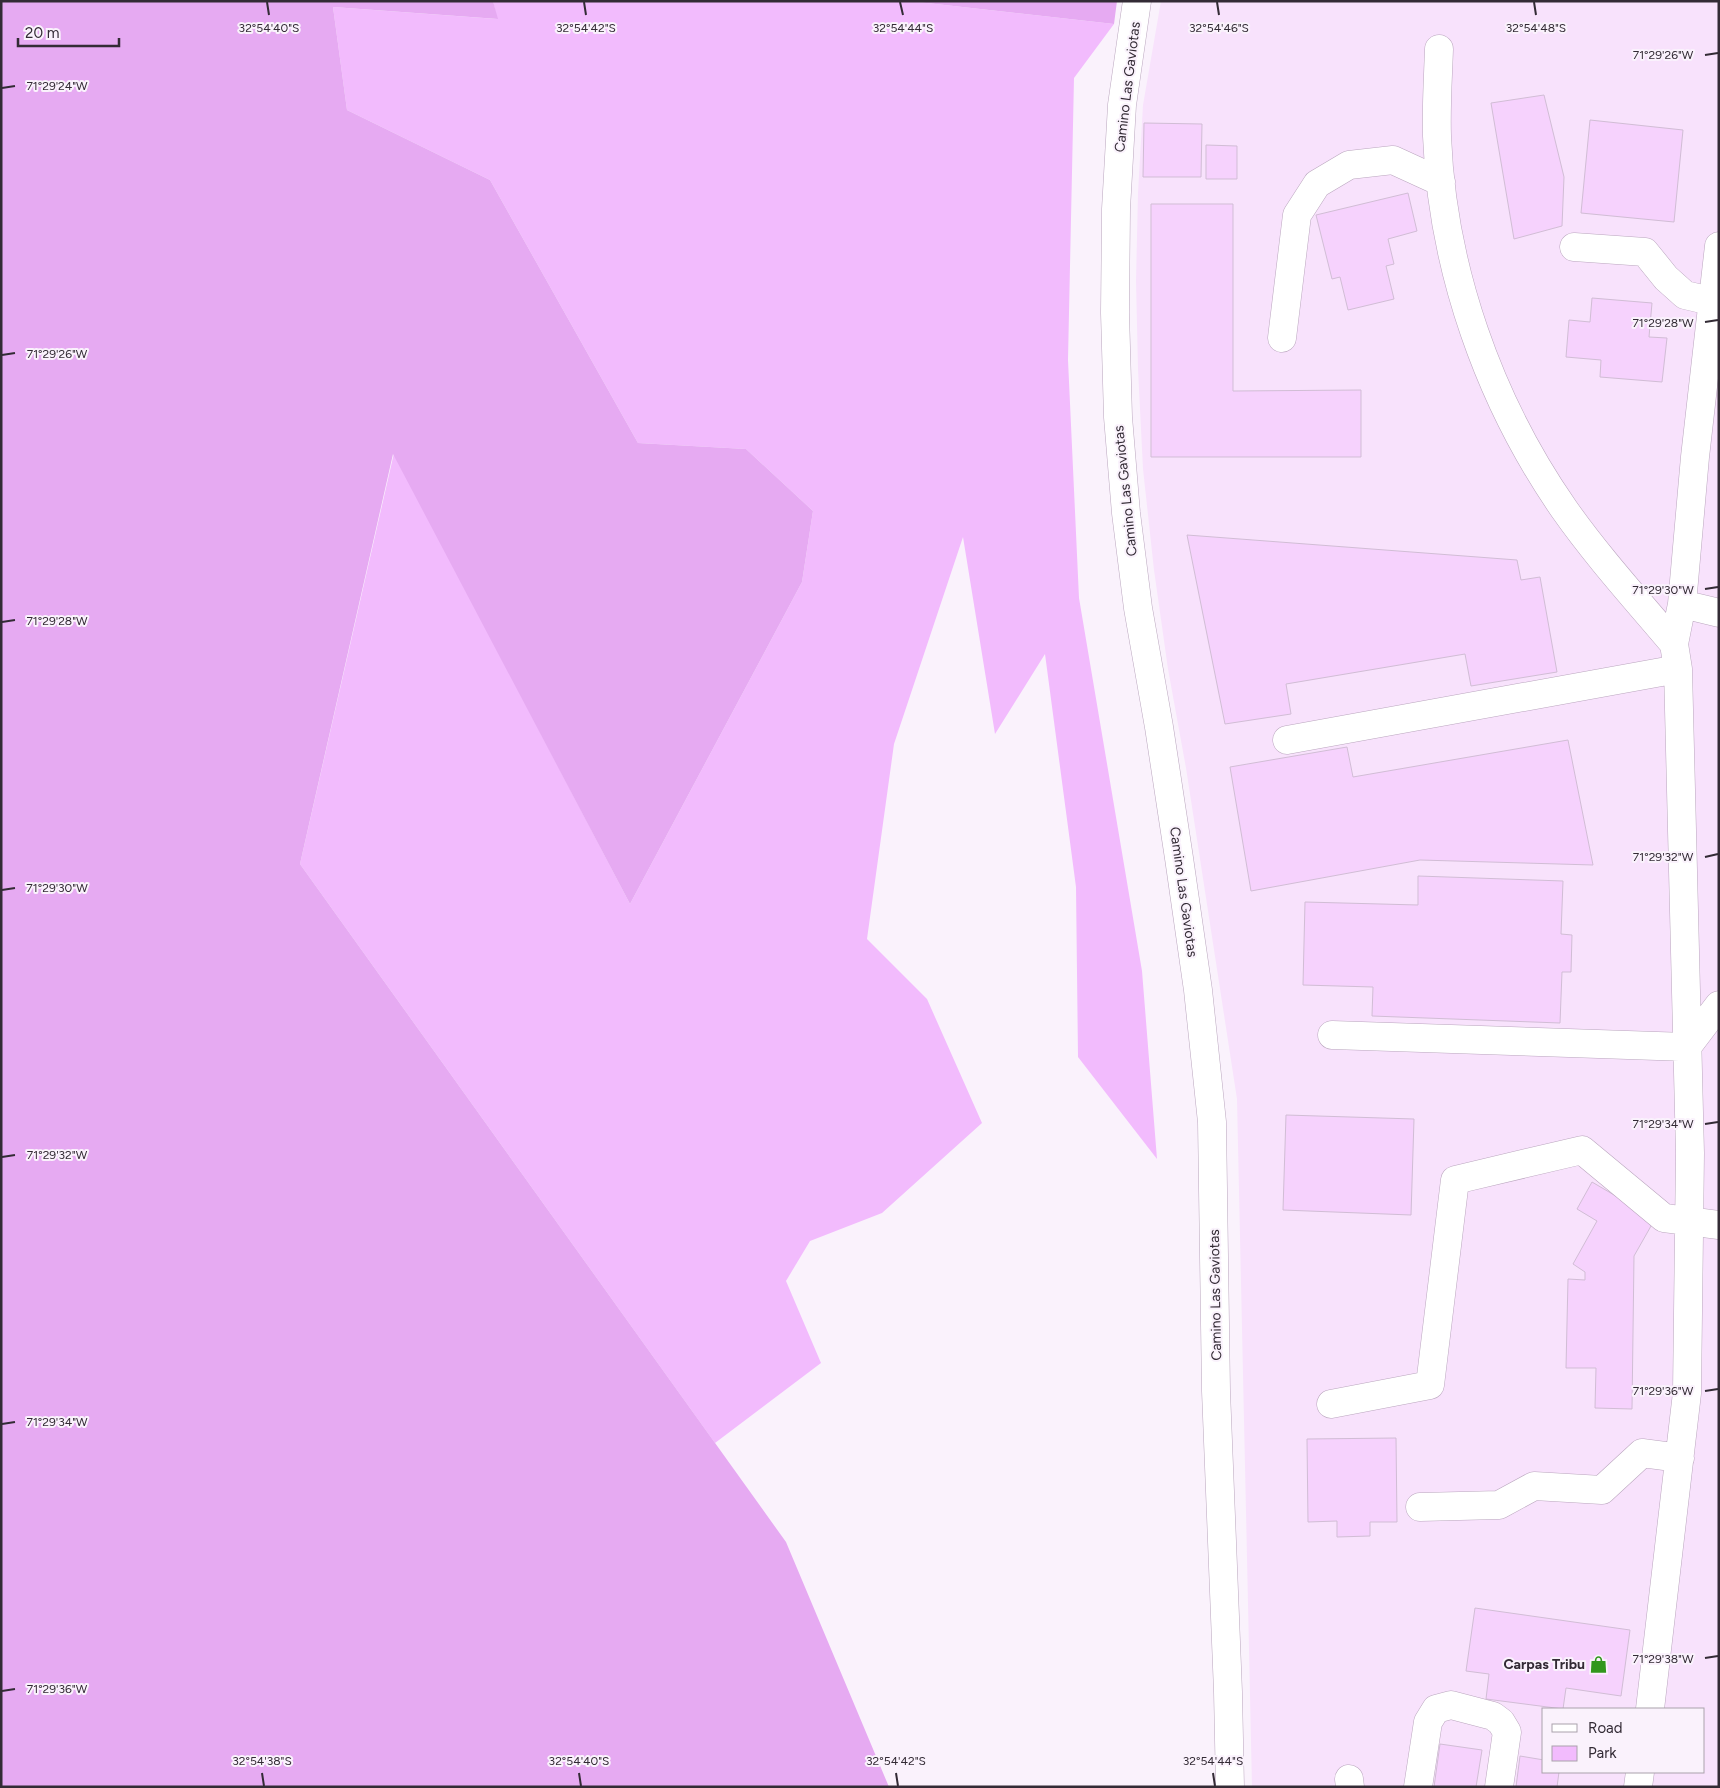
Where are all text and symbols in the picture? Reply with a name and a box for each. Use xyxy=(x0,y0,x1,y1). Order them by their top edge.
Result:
scale bar xyxy=(18,15,119,47)
text: 32°54'40"S xyxy=(239,21,299,35)
text: 32°54'42"S xyxy=(556,21,616,35)
text: 32°54'44"S xyxy=(873,21,933,35)
street label: Camino Las Gaviotas xyxy=(1111,21,1144,153)
text: 32°54'46"S xyxy=(1189,21,1249,35)
text: 32°54'48"S xyxy=(1506,21,1566,35)
text: 20 m xyxy=(25,24,59,42)
text: 71°29'26"W xyxy=(1633,48,1694,62)
text: 71°29'24"W xyxy=(26,79,88,93)
text: 71°29'28"W xyxy=(1632,316,1694,330)
text: 71°29'26"W xyxy=(27,347,88,361)
street label: Camino Las Gaviotas xyxy=(1110,425,1141,557)
text: 71°29'30"W xyxy=(1632,583,1694,597)
text: 71°29'28"W xyxy=(26,614,88,628)
street label: Camino Las Gaviotas xyxy=(1166,826,1201,958)
text: 71°29'32"W xyxy=(1633,850,1694,864)
text: 71°29'30"W xyxy=(26,881,88,895)
text: 71°29'34"W xyxy=(1632,1117,1694,1131)
text: 71°29'32"W xyxy=(27,1148,88,1162)
street label: Camino Las Gaviotas xyxy=(1206,1229,1225,1361)
text: 71°29'36"W xyxy=(1633,1384,1694,1398)
text: 71°29'34"W xyxy=(26,1415,88,1429)
text: 71°29'38"W xyxy=(1633,1652,1694,1666)
shop icon: Carpas Tribu xyxy=(1589,1654,1609,1674)
place label: Carpas Tribu xyxy=(1503,1656,1585,1673)
text: 71°29'36"W xyxy=(27,1682,88,1696)
legend xyxy=(1542,1708,1705,1773)
text: Road xyxy=(1588,1719,1623,1737)
text: Park xyxy=(1588,1744,1617,1762)
text: 32°54'38"S xyxy=(232,1754,292,1768)
text: 32°54'40"S xyxy=(549,1754,609,1768)
text: 32°54'42"S xyxy=(866,1754,926,1768)
text: 32°54'44"S xyxy=(1183,1754,1243,1768)

